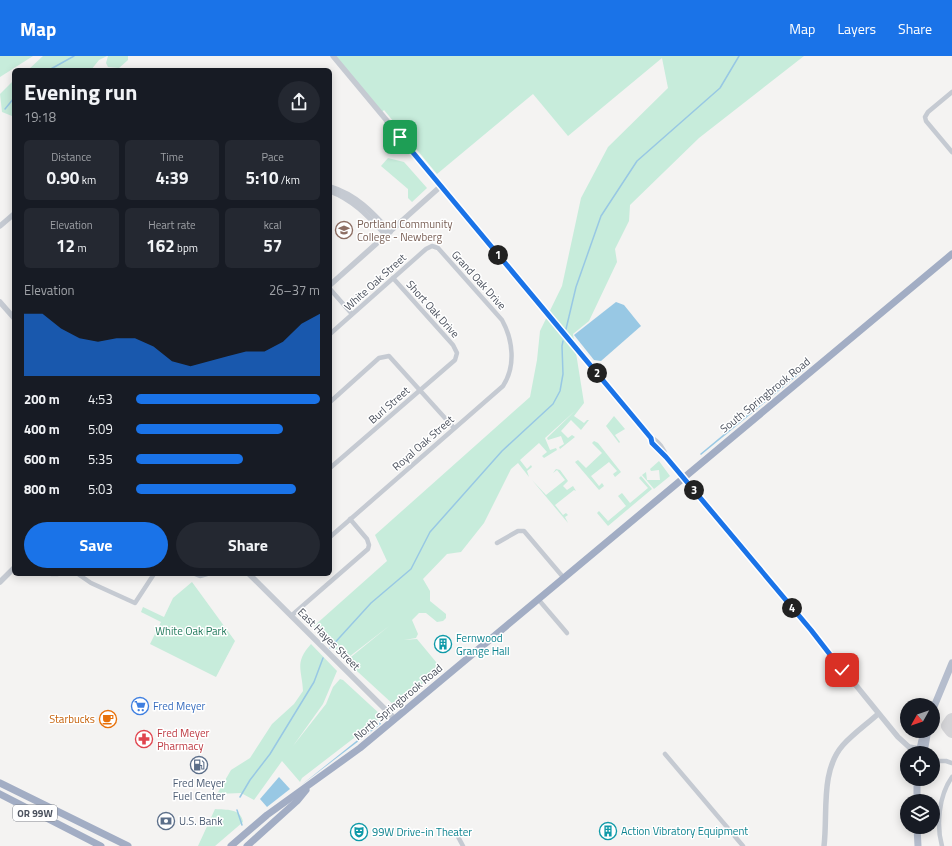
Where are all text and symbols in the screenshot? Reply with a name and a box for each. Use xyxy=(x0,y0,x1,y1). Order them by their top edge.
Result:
text: Map xyxy=(20,14,56,43)
text: Map xyxy=(789,18,815,39)
text: Layers xyxy=(837,18,876,39)
text: Share xyxy=(898,18,932,39)
text: Evening run xyxy=(24,75,137,109)
button: share xyxy=(278,81,320,123)
text: 19:18 xyxy=(24,107,56,127)
pin xyxy=(383,120,417,154)
icon: arrive xyxy=(389,126,411,148)
text: Distance xyxy=(51,149,91,165)
text: Time xyxy=(161,149,183,165)
text: Pace xyxy=(262,149,284,165)
text: 0.90 xyxy=(46,165,79,191)
text: 4:39 xyxy=(156,165,188,191)
text: 5:10 xyxy=(245,165,278,191)
text: km xyxy=(79,172,96,188)
text: /km xyxy=(278,172,300,188)
place label: Portland Community College - Newberg xyxy=(357,216,453,245)
text: Elevation xyxy=(50,217,93,233)
text: Heart rate xyxy=(148,217,196,233)
text: kcal xyxy=(264,217,282,233)
school or university icon: Portland Community College - Newberg xyxy=(334,220,354,240)
text: 12 xyxy=(56,233,75,259)
text: 162 xyxy=(146,233,175,259)
text: 57 xyxy=(263,233,282,259)
text: m xyxy=(75,240,87,256)
text: bpm xyxy=(175,240,198,256)
pin: 1 xyxy=(488,245,508,265)
street label: Grand Oak Drive xyxy=(448,247,510,313)
text: 1 xyxy=(495,247,501,263)
street label: White Oak Street xyxy=(340,250,410,314)
street label: Short Oak Drive xyxy=(403,277,463,342)
text: Elevation xyxy=(24,280,75,300)
text: 26–37 m xyxy=(269,280,320,300)
street label: South Springbrook Road xyxy=(716,353,814,436)
pin: 2 xyxy=(587,363,607,383)
text: 2 xyxy=(594,365,600,381)
street label: Burl Street xyxy=(365,383,413,427)
text: 200 m xyxy=(24,389,60,409)
text: 4:53 xyxy=(88,389,113,409)
street label: Royal Oak Street xyxy=(389,412,457,474)
text: 400 m xyxy=(24,419,60,439)
text: 5:09 xyxy=(88,419,113,439)
text: 600 m xyxy=(24,449,60,469)
text: 5:35 xyxy=(88,449,113,469)
text: 800 m xyxy=(24,479,60,499)
text: 5:03 xyxy=(88,479,113,499)
pin: 3 xyxy=(684,480,704,500)
text: 3 xyxy=(691,482,697,498)
button: Save xyxy=(24,522,168,568)
button: Share xyxy=(176,522,320,568)
pin: 4 xyxy=(782,598,802,618)
text: 4 xyxy=(789,600,795,616)
street label: East Hayes Street xyxy=(294,604,364,674)
park label: White Oak Park xyxy=(155,623,227,639)
place label: Fernwood Grange Hall xyxy=(456,630,510,659)
building icon: Fernwood Grange Hall xyxy=(433,634,453,654)
pin xyxy=(825,653,859,687)
icon: check xyxy=(831,659,853,681)
street label: North Springbrook Road xyxy=(350,660,446,744)
supermarket icon: Fred Meyer xyxy=(130,696,150,716)
place label: Fred Meyer xyxy=(153,698,205,714)
north arrow xyxy=(900,698,940,738)
map controls xyxy=(900,698,940,834)
cafe icon: Starbucks xyxy=(98,709,118,729)
place label: Starbucks xyxy=(49,711,95,727)
place label: Fred Meyer Pharmacy xyxy=(157,725,209,754)
pharmacy icon: Fred Meyer Pharmacy xyxy=(134,729,154,749)
button: locate xyxy=(900,746,940,786)
fuel station icon: Fred Meyer Fuel Center xyxy=(189,755,209,775)
place label: Fred Meyer Fuel Center xyxy=(173,775,225,804)
button: layers xyxy=(900,794,940,834)
road number: OR 99W xyxy=(13,805,57,821)
bank icon: U.S. Bank xyxy=(156,811,176,831)
place label: U.S. Bank xyxy=(179,813,223,829)
building icon: Action Vibratory Equipment xyxy=(598,821,618,841)
theatre icon: 99W Drive-in Theater xyxy=(349,822,369,842)
place label: Action Vibratory Equipment xyxy=(621,823,748,839)
place label: 99W Drive-in Theater xyxy=(372,824,472,840)

